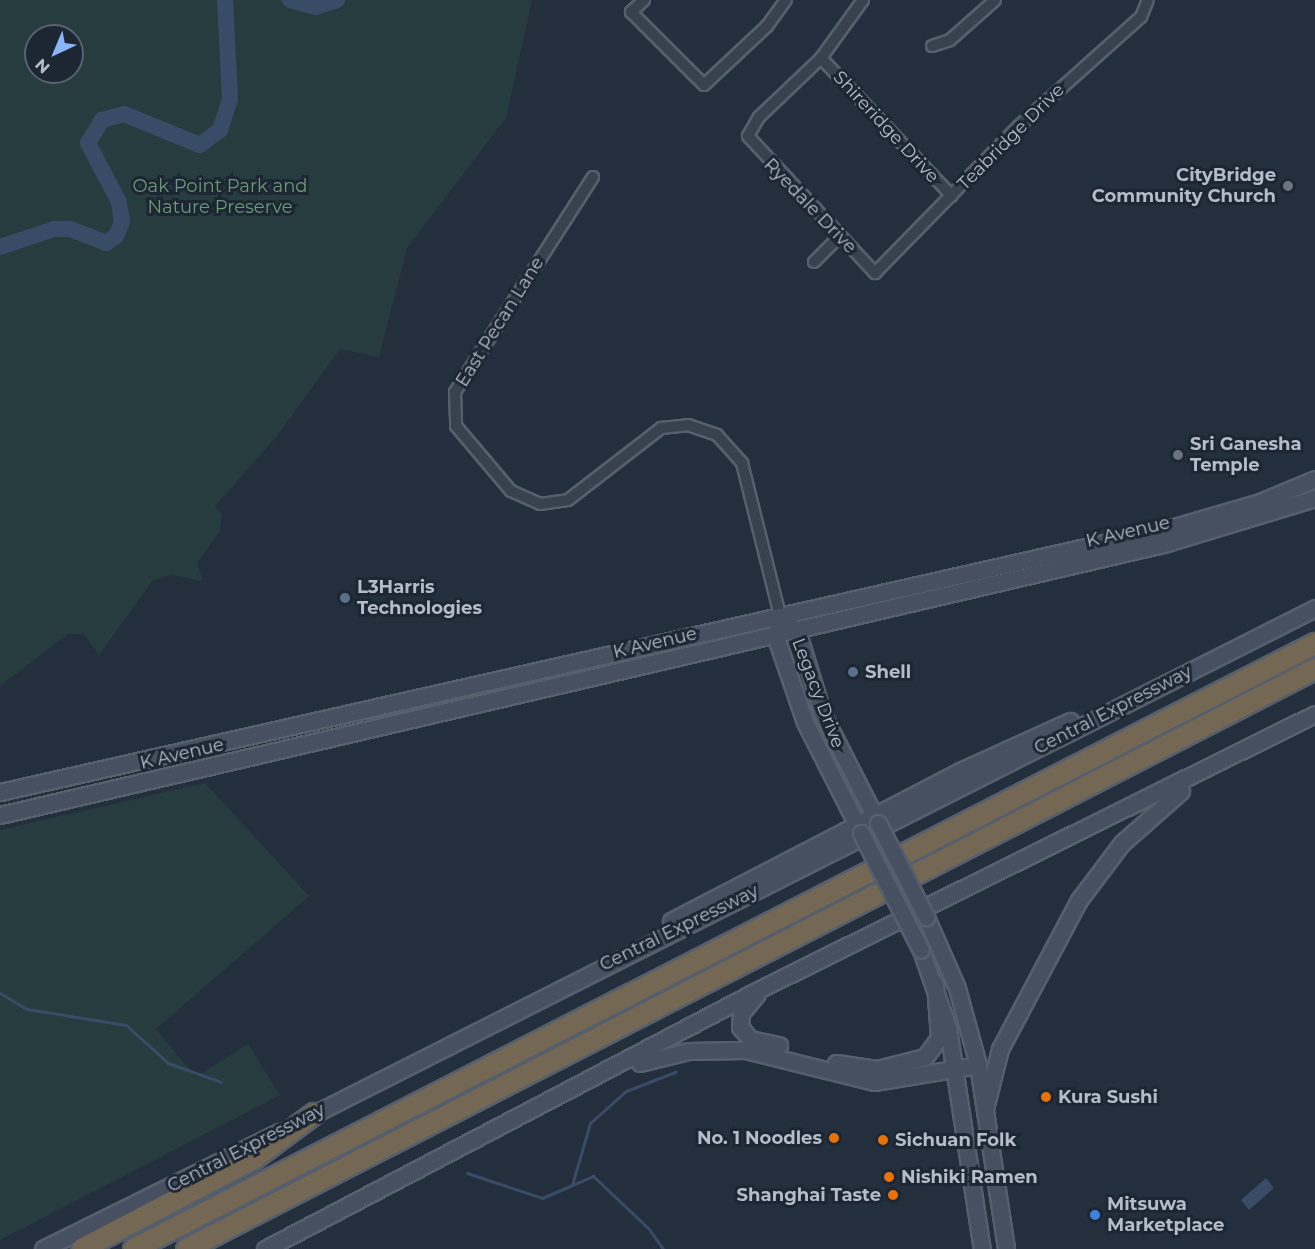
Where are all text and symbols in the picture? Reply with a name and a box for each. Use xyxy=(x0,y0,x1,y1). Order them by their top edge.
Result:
north arrow xyxy=(24,24,84,84)
text: N xyxy=(31,55,54,77)
street label: Shireridge Drive xyxy=(829,67,943,187)
street label: Teabridge Drive xyxy=(953,79,1069,195)
street label: Ryedale Drive xyxy=(759,154,861,258)
place label: CityBridge Community Church xyxy=(1092,165,1276,207)
park label: Oak Point Park and Nature Preserve xyxy=(132,176,308,219)
marker: CityBridge Community Church xyxy=(1281,179,1295,193)
street label: East Pecan Lane xyxy=(451,253,549,391)
place label: Sri Ganesha Temple xyxy=(1190,434,1302,476)
marker: Sri Ganesha Temple xyxy=(1171,448,1185,462)
street label: K Avenue xyxy=(1084,512,1172,552)
place label: L3Harris Technologies xyxy=(357,577,482,620)
marker: L3Harris Technologies xyxy=(338,591,352,605)
street label: K Avenue xyxy=(611,623,699,663)
street label: Legacy Drive xyxy=(787,635,849,751)
place label: Shell xyxy=(865,661,911,683)
street label: Central Expressway xyxy=(1031,661,1195,759)
marker: Shell xyxy=(846,665,860,679)
street label: K Avenue xyxy=(138,734,226,774)
street label: Central Expressway xyxy=(596,880,762,976)
place label: Kura Sushi xyxy=(1058,1086,1158,1108)
marker: Kura Sushi xyxy=(1039,1090,1053,1104)
street label: Central Expressway xyxy=(164,1099,328,1197)
place label: No. 1 Noodles xyxy=(697,1127,822,1149)
place label: Sichuan Folk xyxy=(895,1129,1016,1151)
marker: No. 1 Noodles xyxy=(827,1131,841,1145)
marker: Sichuan Folk xyxy=(876,1133,890,1147)
place label: Nishiki Ramen xyxy=(901,1166,1038,1188)
marker: Nishiki Ramen xyxy=(882,1170,896,1184)
place label: Shanghai Taste xyxy=(737,1184,881,1206)
marker: Shanghai Taste xyxy=(886,1188,900,1202)
place label: Mitsuwa Marketplace xyxy=(1107,1194,1224,1236)
marker: Mitsuwa Marketplace xyxy=(1088,1208,1102,1222)

